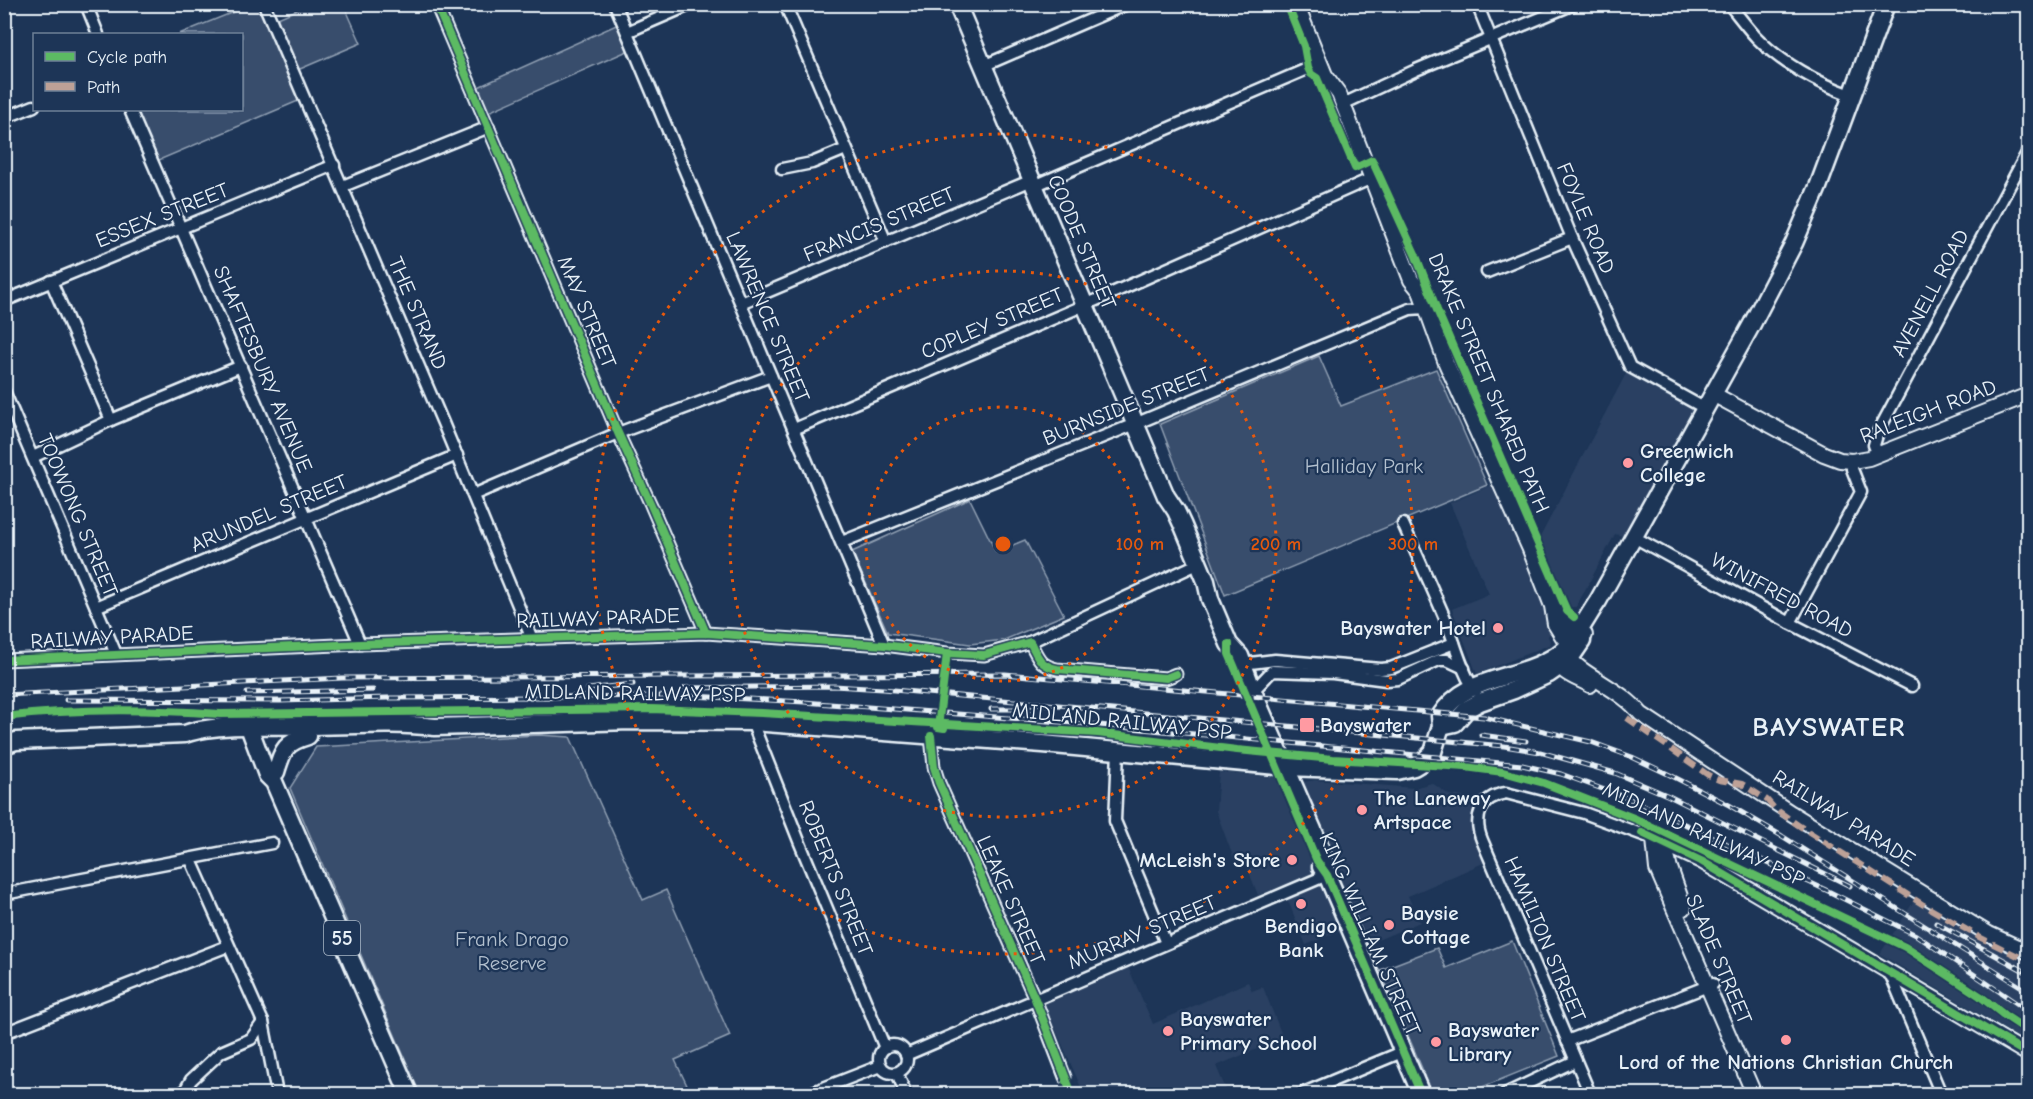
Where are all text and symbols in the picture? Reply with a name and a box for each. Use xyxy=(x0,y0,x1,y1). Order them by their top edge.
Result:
legend xyxy=(33,33,243,111)
text: Cycle path xyxy=(87,47,167,68)
text: Path xyxy=(87,77,120,98)
street label: FOYLE ROAD xyxy=(1552,159,1620,277)
street label: COODE STREET xyxy=(1043,171,1121,313)
street label: ESSEX STREET xyxy=(92,177,232,253)
street label: FRANCIS STREET xyxy=(800,181,958,267)
street label: AVENELL ROAD xyxy=(1886,225,1974,361)
street label: LAWRENCE STREET xyxy=(721,228,815,406)
street label: DRAKE STREET SHARED PATH xyxy=(1423,250,1555,516)
street label: MAY STREET xyxy=(553,252,621,372)
street label: THE STRAND xyxy=(383,253,453,373)
street label: SHAFTESBURY AVENUE xyxy=(209,262,317,476)
street label: COPLEY STREET xyxy=(917,282,1067,364)
street label: BURNSIDE STREET xyxy=(1039,362,1213,450)
street label: RALEIGH ROAD xyxy=(1856,374,2000,448)
street label: TOOWONG STREET xyxy=(33,430,123,600)
place label: Greenwich College xyxy=(1640,439,1734,487)
park label: Halliday Park xyxy=(1305,454,1423,478)
marker: Greenwich College xyxy=(1621,456,1635,470)
street label: ARUNDEL STREET xyxy=(187,469,351,557)
centre of rings xyxy=(993,534,1013,554)
text: 100 m xyxy=(1116,534,1164,555)
text: 200 m xyxy=(1251,534,1301,555)
text: 300 m xyxy=(1388,534,1438,555)
street label: WINIFRED ROAD xyxy=(1707,547,1857,643)
street label: RAILWAY PARADE xyxy=(516,603,680,633)
place label: Bayswater Hotel xyxy=(1340,616,1486,640)
street label: RAILWAY PARADE xyxy=(30,621,194,653)
marker: Bayswater Hotel xyxy=(1491,621,1505,635)
street label: MIDLAND RAILWAY PSP xyxy=(524,679,746,707)
street label: MIDLAND RAILWAY PSP xyxy=(1011,698,1233,744)
district label: BAYSWATER xyxy=(1752,712,1906,743)
place label: Bayswater xyxy=(1320,713,1411,737)
marker: Bayswater xyxy=(1298,716,1316,734)
street label: RAILWAY PARADE xyxy=(1768,765,1920,871)
street label: MIDLAND RAILWAY PSP xyxy=(1599,777,1809,892)
place label: The Laneway Artspace xyxy=(1374,786,1491,834)
street label: ROBERTS STREET xyxy=(794,797,878,959)
marker: The Laneway Artspace xyxy=(1355,803,1369,817)
street label: KING WILLIAM STREET xyxy=(1314,829,1426,1039)
street label: LEAKE STREET xyxy=(972,832,1050,968)
place label: McLeish's Store xyxy=(1139,848,1280,872)
marker: McLeish's Store xyxy=(1285,853,1299,867)
street label: HAMILTON STREET xyxy=(1499,853,1591,1025)
street label: MURRAY STREET xyxy=(1064,890,1220,974)
street label: SLADE STREET xyxy=(1681,891,1757,1027)
marker: Bendigo Bank xyxy=(1294,897,1308,911)
place label: Baysie Cottage xyxy=(1401,901,1470,949)
place label: Bendigo Bank xyxy=(1265,914,1338,962)
marker: Baysie Cottage xyxy=(1382,918,1396,932)
road number: 55 xyxy=(324,921,360,955)
park label: Frank Drago Reserve xyxy=(455,927,569,975)
place label: Bayswater Primary School xyxy=(1180,1007,1317,1055)
place label: Bayswater Library xyxy=(1448,1018,1539,1066)
marker: Bayswater Primary School xyxy=(1161,1024,1175,1038)
marker: Lord of the Nations Christian Church xyxy=(1779,1033,1793,1047)
marker: Bayswater Library xyxy=(1429,1035,1443,1049)
place label: Lord of the Nations Christian Church xyxy=(1619,1050,1953,1074)

